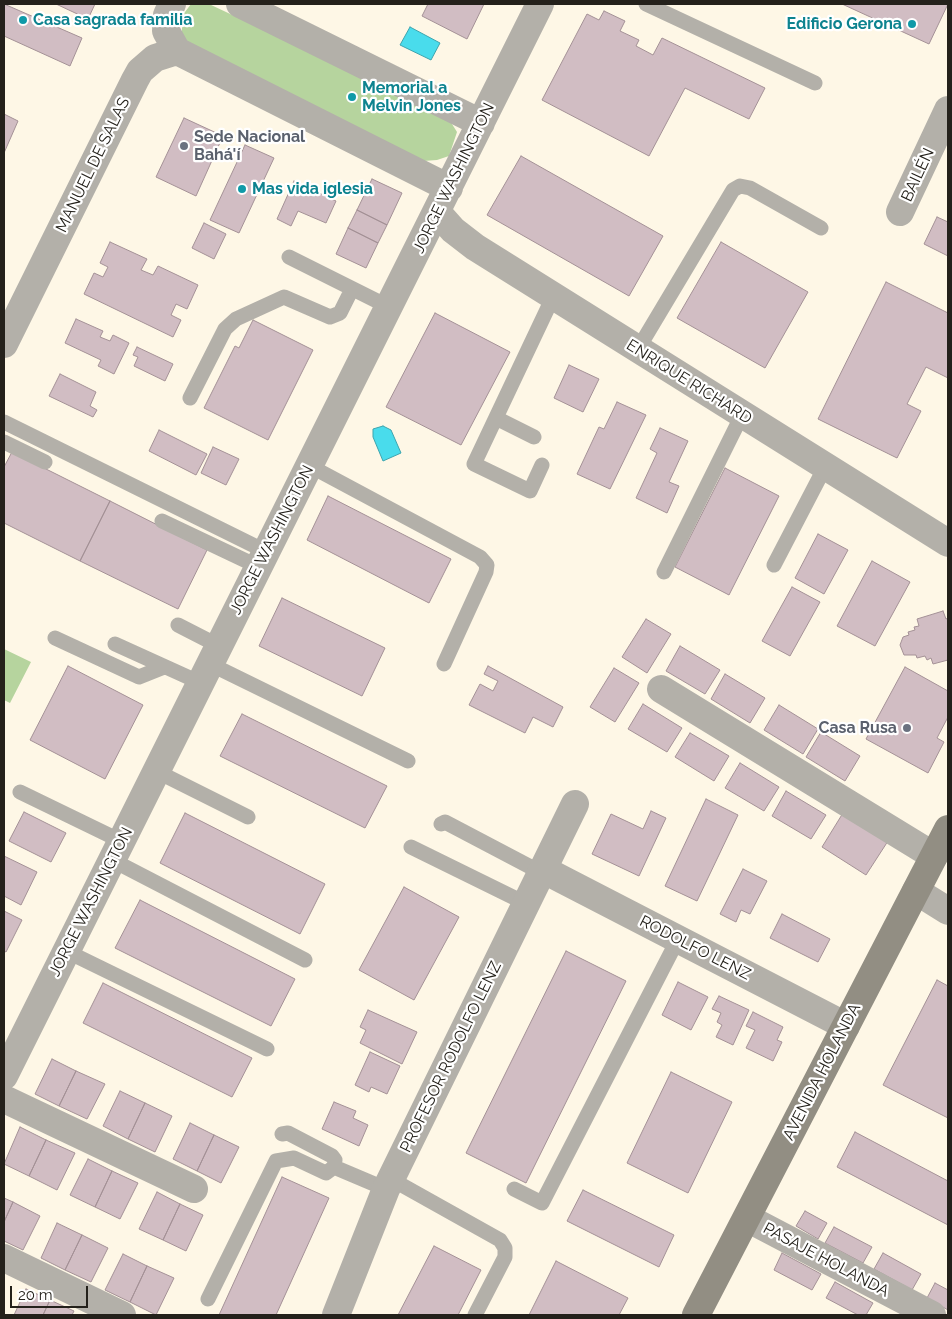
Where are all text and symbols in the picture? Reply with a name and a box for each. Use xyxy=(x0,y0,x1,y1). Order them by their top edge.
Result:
place label: Casa sagrada familia xyxy=(33,10,192,30)
marker: Casa sagrada familia xyxy=(17,14,29,26)
place label: Edificio Gerona xyxy=(787,14,902,34)
marker: Edificio Gerona xyxy=(906,18,918,30)
place label: Memorial a Melvin Jones xyxy=(362,78,461,116)
marker: Memorial a Melvin Jones xyxy=(346,91,358,103)
street label: MANUEL DE SALAS xyxy=(52,94,134,236)
street label: JORGE WASHINGTON xyxy=(409,100,499,256)
place label: Sede Nacional Bahá'í xyxy=(194,127,305,165)
marker: Sede Nacional Bahá'í xyxy=(178,140,190,152)
street label: BAILÉN xyxy=(897,145,939,205)
place label: Mas vida iglesia xyxy=(252,179,373,199)
marker: Mas vida iglesia xyxy=(236,183,248,195)
street label: ENRIQUE RICHARD xyxy=(623,336,755,428)
street label: JORGE WASHINGTON xyxy=(226,462,318,618)
place label: Casa Rusa xyxy=(818,718,897,738)
marker: Casa Rusa xyxy=(901,722,913,734)
street label: JORGE WASHINGTON xyxy=(45,824,137,980)
street label: RODOLFO LENZ xyxy=(636,912,754,984)
street label: PROFESOR RODOLFO LENZ xyxy=(396,959,506,1155)
street label: AVENIDA HOLANDA xyxy=(779,1000,865,1144)
street label: PASAJE HOLANDA xyxy=(760,1219,892,1301)
scale bar xyxy=(12,1276,90,1308)
text: 20 m xyxy=(18,1286,53,1304)

